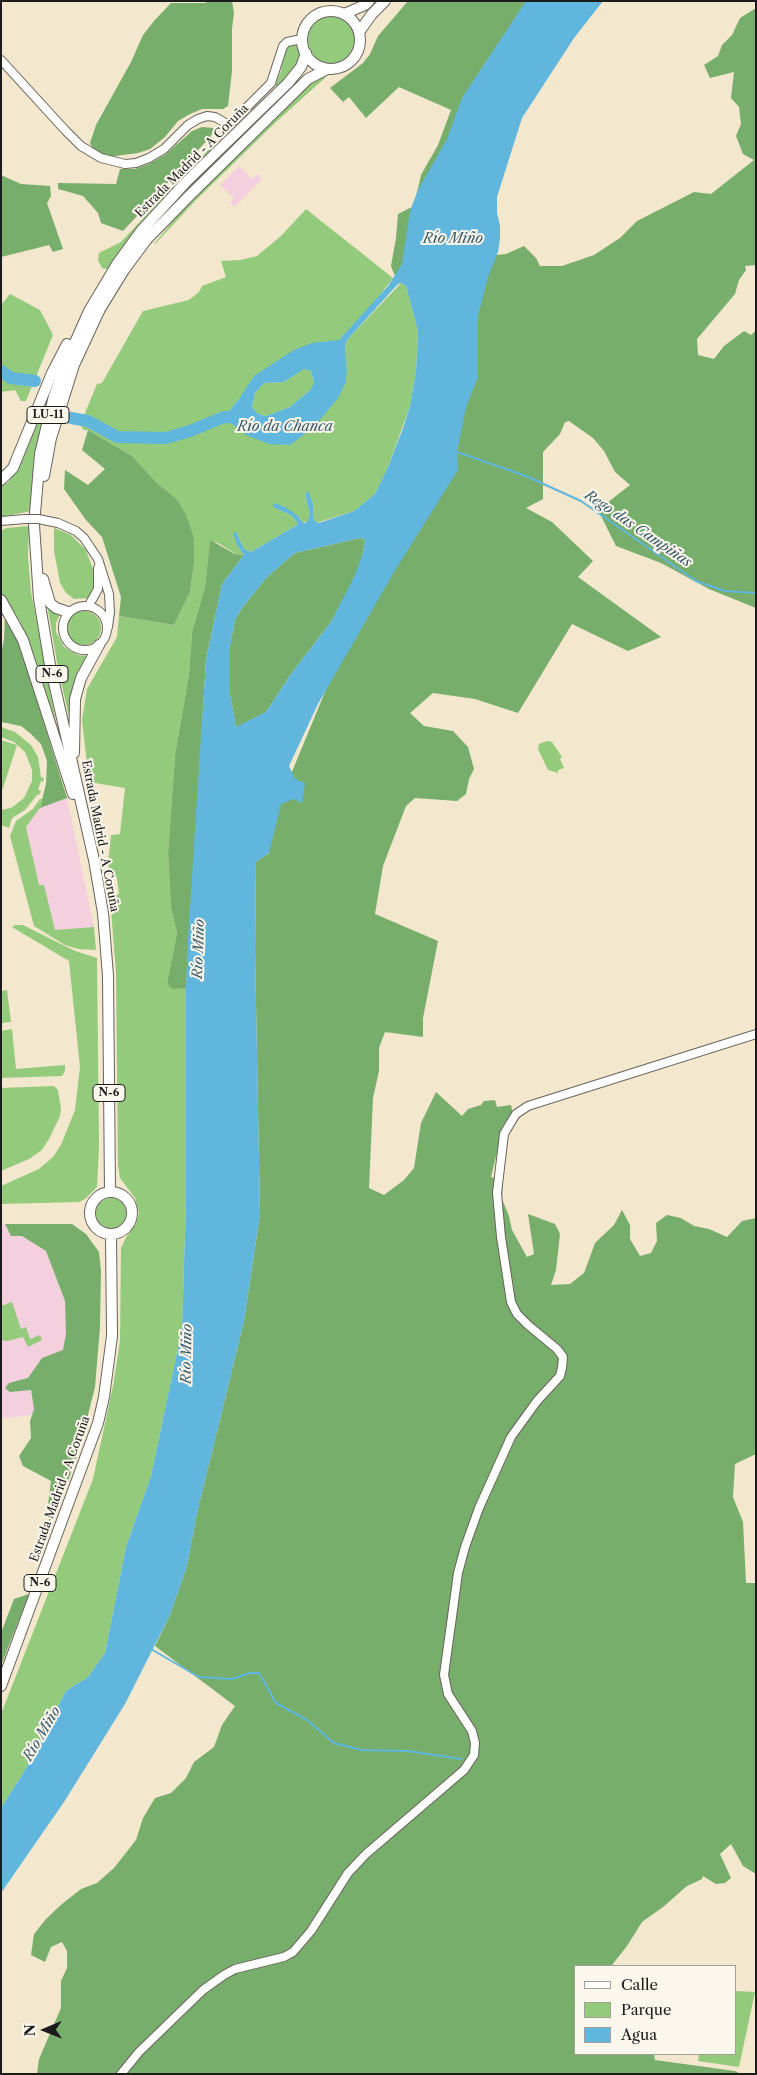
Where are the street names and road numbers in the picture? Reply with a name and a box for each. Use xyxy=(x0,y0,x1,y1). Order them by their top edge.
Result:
street label: Estrada Madrid - A Coruña xyxy=(132,101,252,221)
road number: LU-11 xyxy=(27,406,69,424)
road number: N-6 xyxy=(36,666,68,682)
street label: Estrada Madrid - A Coruña xyxy=(78,759,122,913)
road number: N-6 xyxy=(93,1084,125,1102)
street label: Estrada Madrid - A Coruña xyxy=(27,1414,93,1564)
road number: N-6 xyxy=(24,1575,56,1592)

